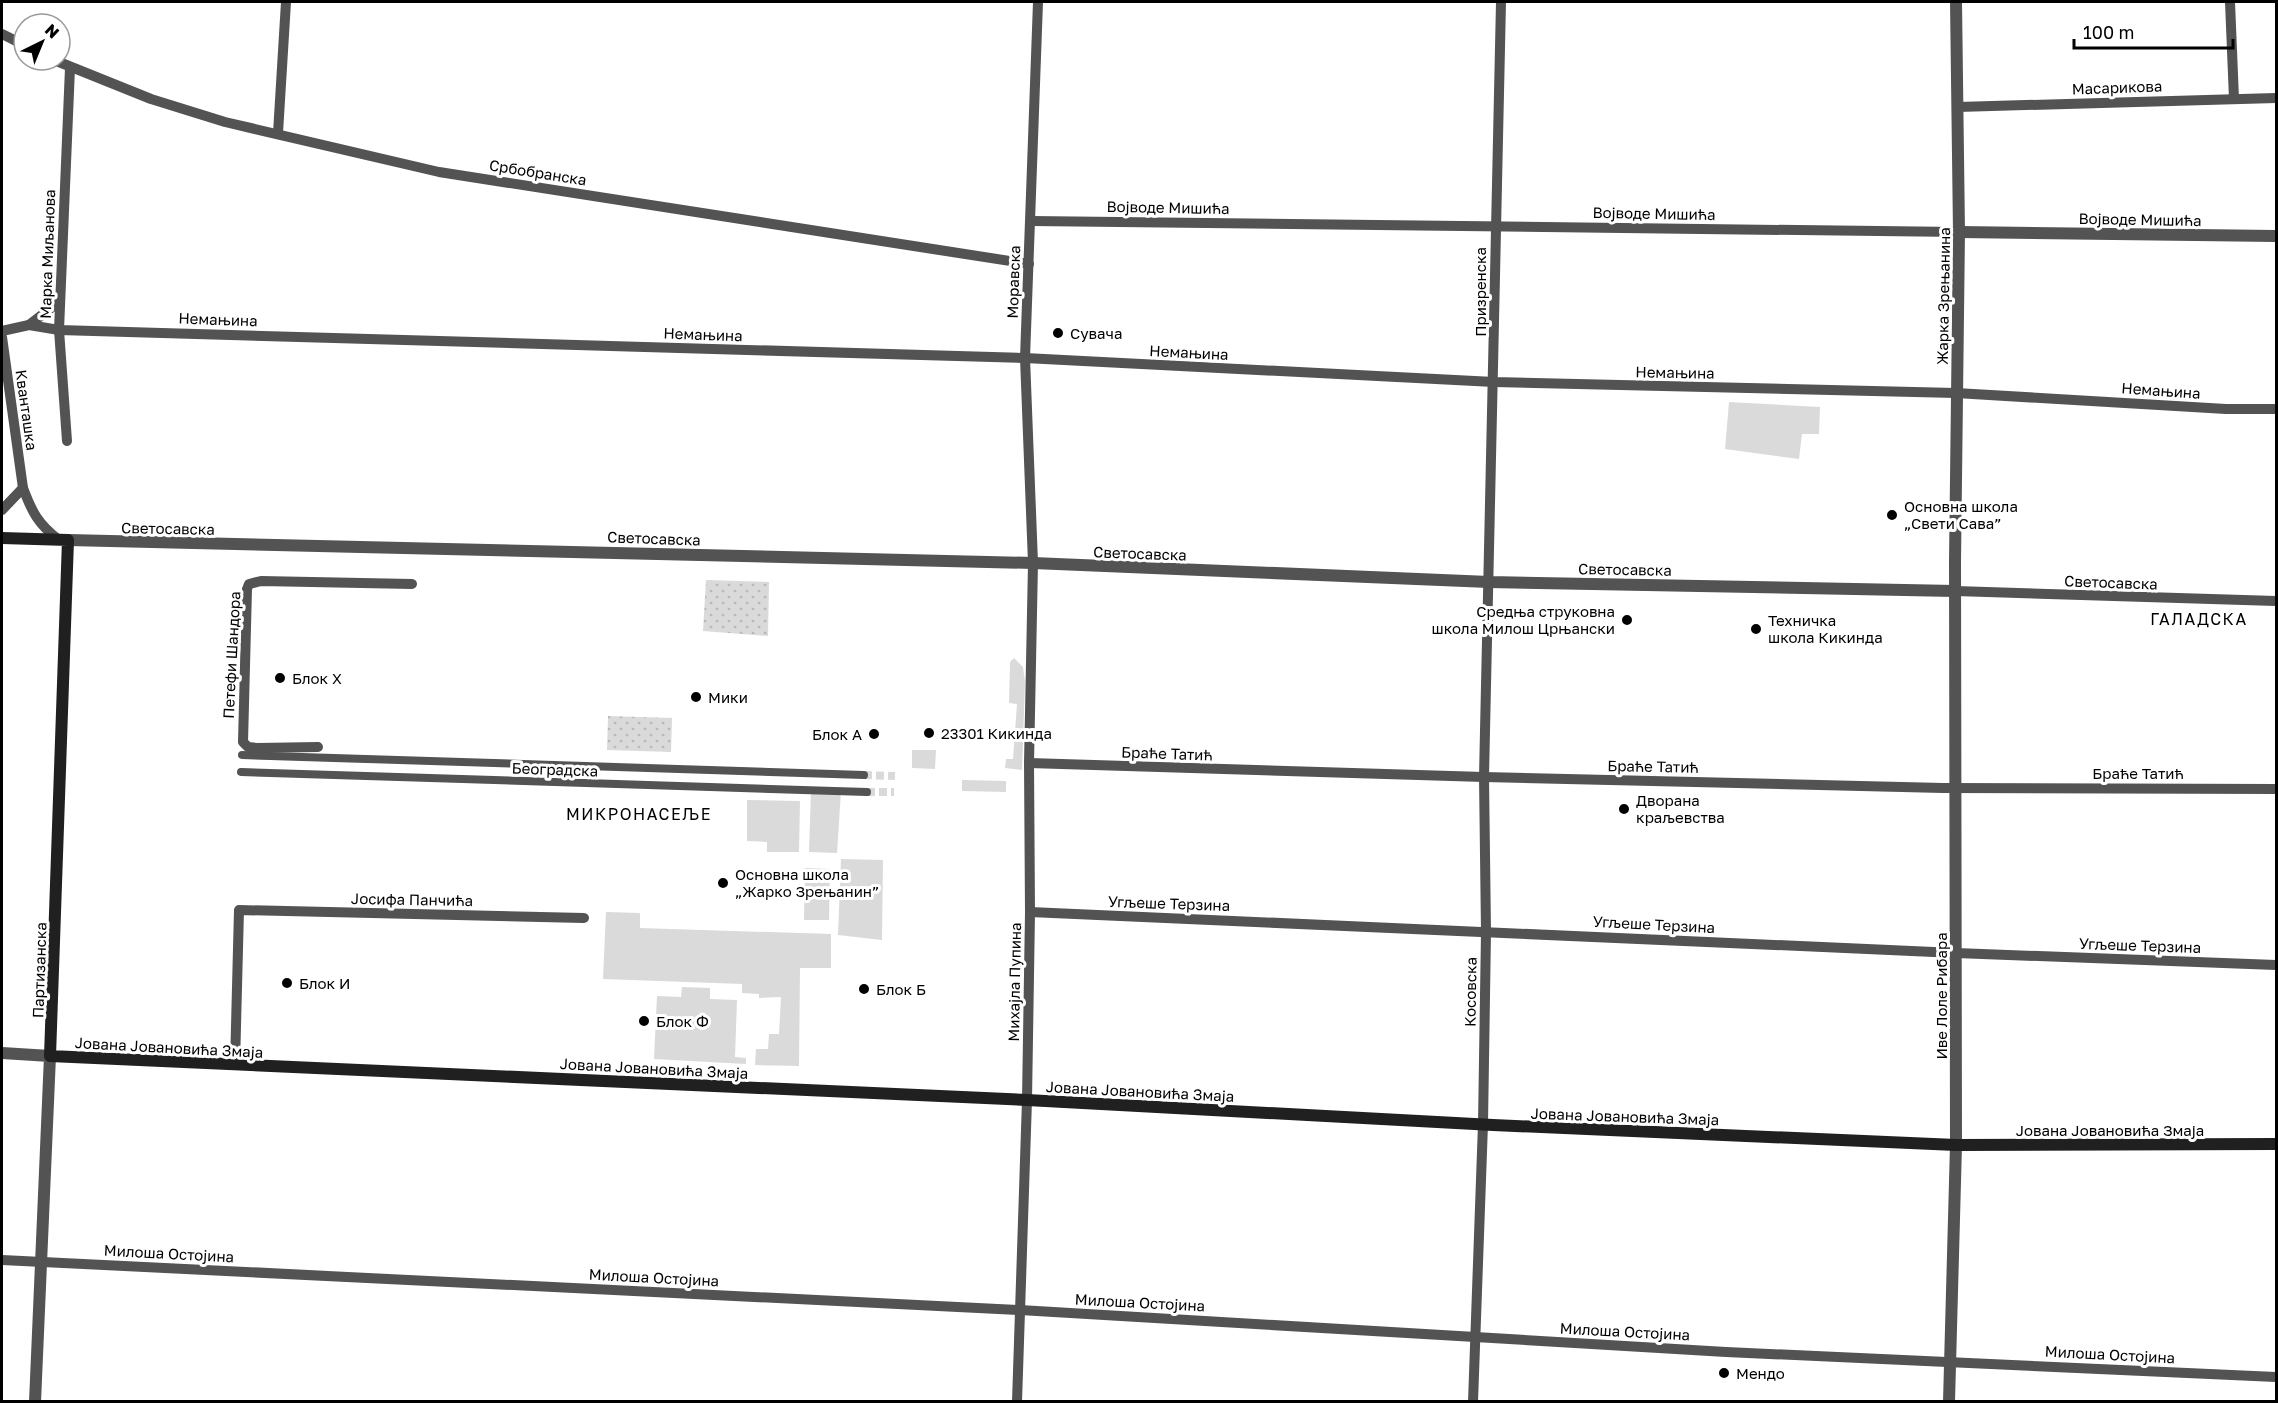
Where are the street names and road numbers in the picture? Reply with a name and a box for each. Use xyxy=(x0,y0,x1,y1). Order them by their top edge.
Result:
street label: Масарикова xyxy=(2071,76,2163,98)
street label: Србобранска xyxy=(488,155,588,189)
street label: Марка Миљанова xyxy=(36,189,58,319)
street label: Војводе Мишића xyxy=(1106,197,1230,217)
street label: Војводе Мишића xyxy=(1592,203,1716,223)
street label: Војводе Мишића xyxy=(2078,209,2202,229)
street label: Жарка Зрењанина xyxy=(1933,227,1953,365)
street label: Моравска xyxy=(1003,245,1023,319)
street label: Призренска xyxy=(1471,247,1489,337)
street label: Немањина xyxy=(178,309,258,329)
street label: Немањина xyxy=(663,324,743,344)
street label: Немањина xyxy=(1149,341,1229,363)
street label: Немањина xyxy=(1635,362,1715,382)
street label: Кванташка xyxy=(12,369,42,451)
street label: Немањина xyxy=(2121,378,2201,402)
street label: Светосавска xyxy=(121,518,215,538)
street label: Светосавска xyxy=(607,527,701,549)
street label: Светосавска xyxy=(1093,542,1187,564)
street label: Светосавска xyxy=(1578,559,1672,579)
street label: Светосавска xyxy=(2064,571,2158,593)
street label: Петефи Шандора xyxy=(219,591,243,719)
street label: Браће Татић xyxy=(1121,742,1213,764)
street label: Браће Татић xyxy=(1607,756,1699,776)
street label: Београдска xyxy=(511,758,599,780)
street label: Браће Татић xyxy=(2092,764,2184,782)
street label: Јосифа Панчића xyxy=(351,889,473,909)
street label: Угљеше Терзина xyxy=(1108,892,1230,914)
street label: Угљеше Терзина xyxy=(1592,912,1716,936)
street label: Партизанска xyxy=(28,922,50,1018)
street label: Михајла Пупина xyxy=(1004,922,1024,1042)
street label: Иве Лоле Рибара xyxy=(1932,932,1950,1060)
street label: Угљеше Терзина xyxy=(2079,934,2201,956)
street label: Косовска xyxy=(1460,957,1480,1027)
street label: Јована Јовановића Змаја xyxy=(74,1033,264,1061)
street label: Јована Јовановића Змаја xyxy=(559,1054,749,1082)
street label: Јована Јовановића Змаја xyxy=(1045,1077,1235,1105)
street label: Јована Јовановића Змаја xyxy=(1530,1104,1720,1128)
street label: Јована Јовановића Змаја xyxy=(2016,1121,2204,1139)
street label: Милоша Остојина xyxy=(103,1241,235,1265)
street label: Милоша Остојина xyxy=(588,1265,720,1289)
street label: Милоша Остојина xyxy=(1074,1290,1206,1314)
street label: Милоша Остојина xyxy=(1559,1319,1691,1343)
street label: Милоша Остојина xyxy=(2044,1342,2176,1366)

